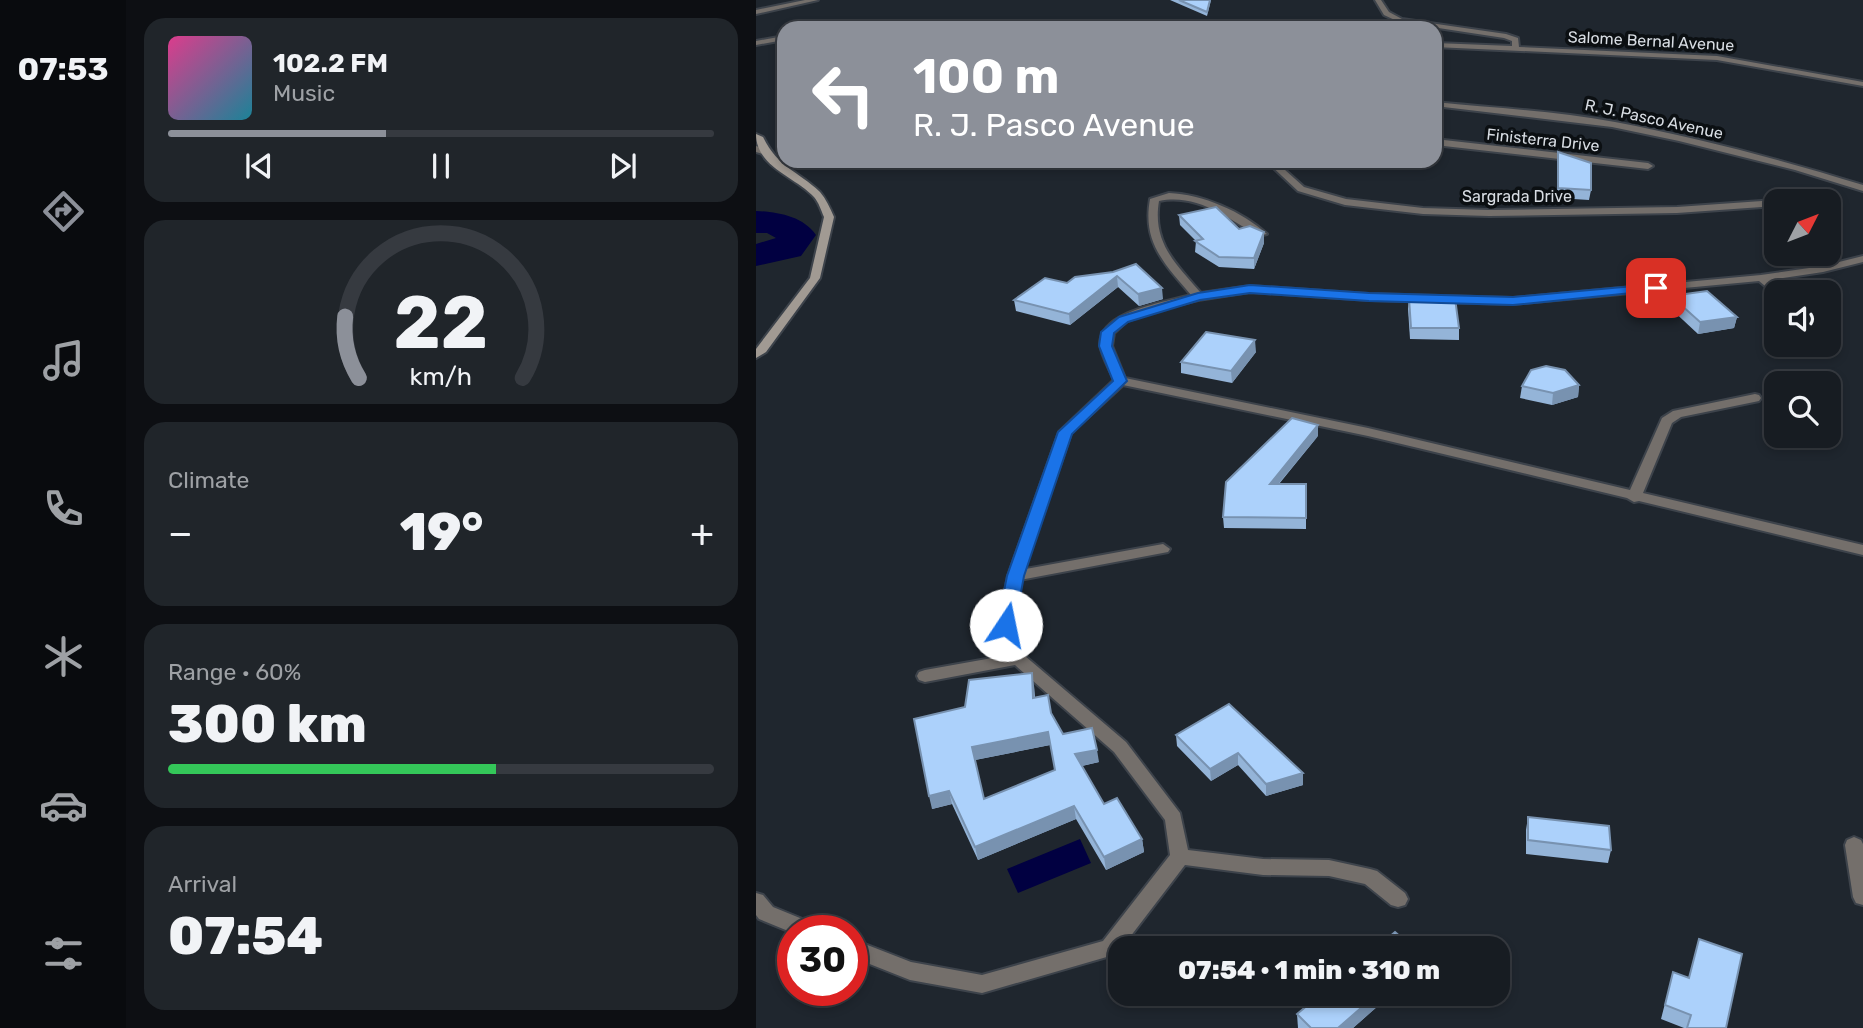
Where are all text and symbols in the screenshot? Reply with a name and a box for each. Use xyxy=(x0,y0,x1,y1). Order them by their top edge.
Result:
street label: Salome Bernal Avenue xyxy=(1567,27,1735,55)
text: 100 m xyxy=(913,47,1059,105)
text: 102.2 FM xyxy=(273,48,388,79)
icon: left xyxy=(798,49,889,140)
text: 07:53 xyxy=(17,50,109,88)
text: Music xyxy=(273,79,335,107)
street label: R. J. Pasco Avenue xyxy=(1583,95,1725,143)
text: R. J. Pasco Avenue xyxy=(913,106,1195,144)
street label: Finisterra Drive xyxy=(1486,125,1600,155)
icon: previous xyxy=(240,147,278,185)
icon: pause xyxy=(422,147,460,185)
icon: next xyxy=(604,147,642,185)
icon: directions xyxy=(39,187,88,236)
street label: Sargrada Drive xyxy=(1462,187,1572,206)
north arrow xyxy=(1764,189,1841,266)
map controls xyxy=(1764,189,1841,448)
pin xyxy=(1626,258,1686,318)
icon: arrive xyxy=(1637,269,1675,307)
text: 22 xyxy=(394,280,488,366)
button: sound xyxy=(1764,280,1841,357)
icon: music xyxy=(39,336,88,385)
text: km/h xyxy=(410,362,472,391)
button: search xyxy=(1764,371,1841,448)
text: Climate xyxy=(168,466,249,494)
icon: phone xyxy=(39,484,88,533)
text: 19° xyxy=(400,501,483,563)
text: − xyxy=(168,510,193,556)
text: + xyxy=(690,510,714,556)
position arrow xyxy=(969,588,1043,662)
icon: climate xyxy=(39,632,88,681)
text: Range · 60% xyxy=(168,658,301,686)
text: 300 km xyxy=(168,693,367,755)
icon: car xyxy=(39,781,88,830)
text: Arrival xyxy=(168,870,237,898)
text: 07:54 xyxy=(168,905,323,967)
speed limit sign: 30 xyxy=(777,915,868,1006)
icon: filters xyxy=(39,929,88,978)
text: 07:54 · 1 min · 310 m xyxy=(1178,955,1440,986)

